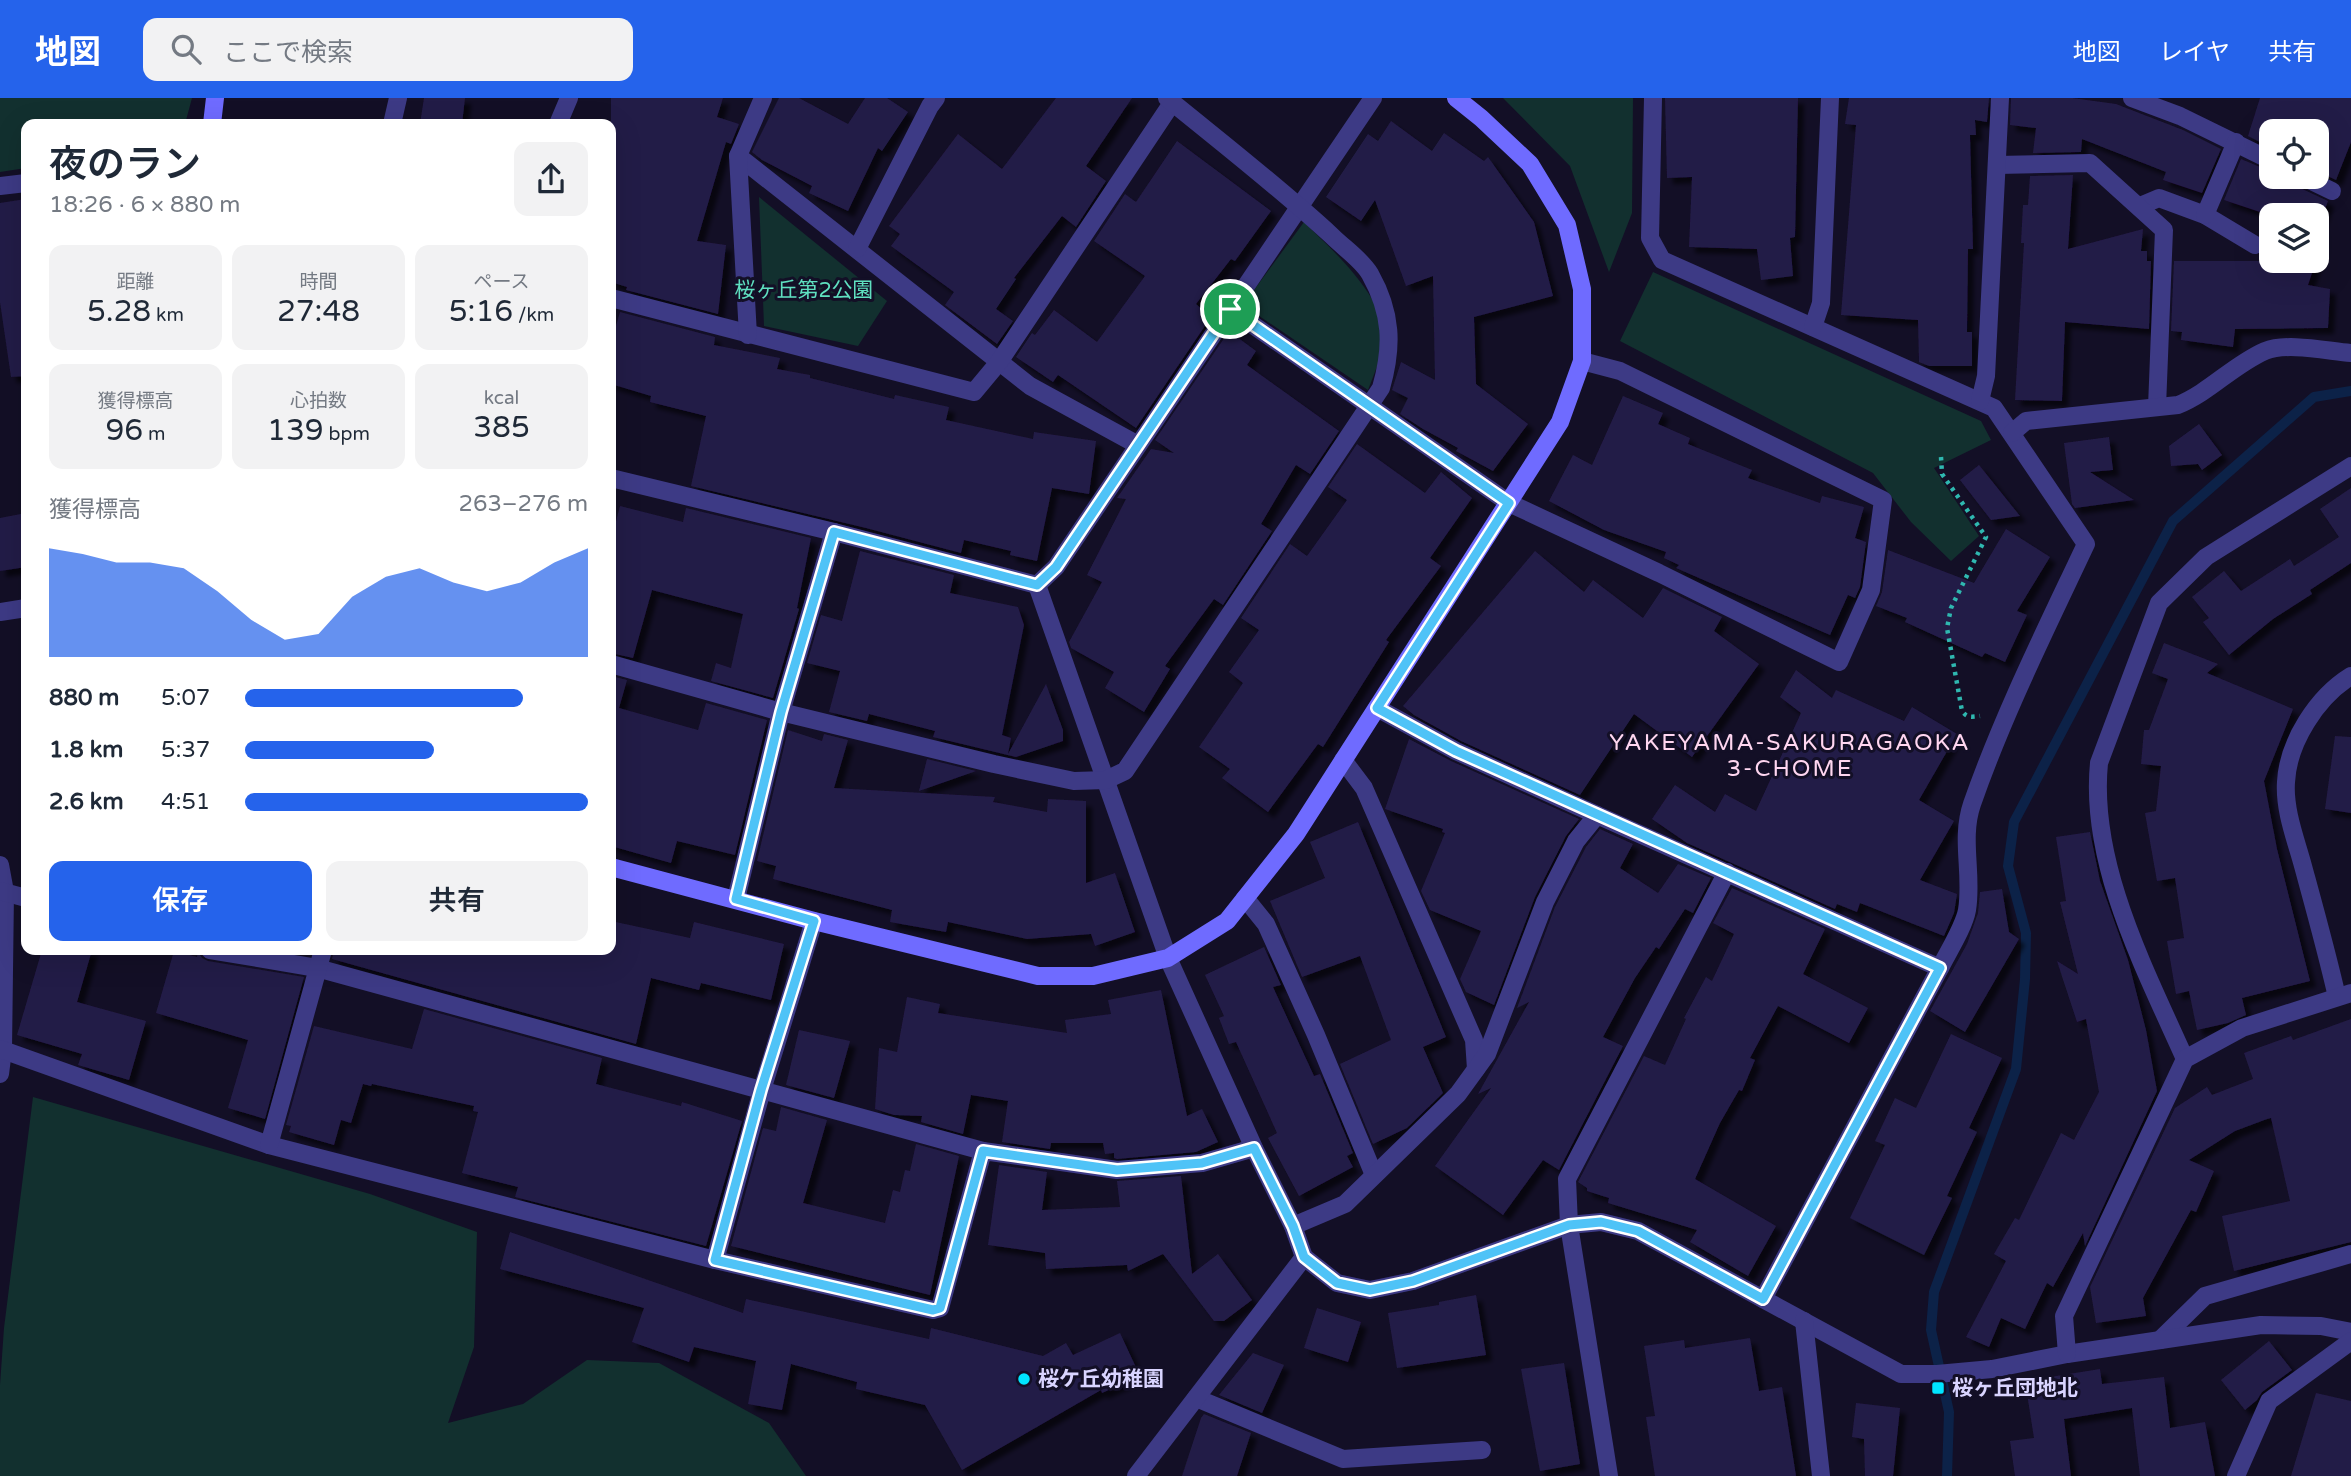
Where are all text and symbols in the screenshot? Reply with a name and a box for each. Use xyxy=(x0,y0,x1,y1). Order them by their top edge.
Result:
search box xyxy=(143,18,633,81)
icon: search xyxy=(167,30,205,68)
text: 地図 xyxy=(35,33,101,72)
text: ここで検索 xyxy=(223,37,353,68)
text: 地図 xyxy=(2073,38,2121,67)
text: レイヤ xyxy=(2159,38,2230,67)
text: 共有 xyxy=(2268,38,2316,67)
map controls xyxy=(2259,119,2329,273)
button: locate xyxy=(2259,119,2329,189)
text: 夜のラン xyxy=(49,142,201,188)
button: share xyxy=(514,142,588,216)
text: 18:26 · 6 × 880 m xyxy=(49,191,240,219)
button: layers xyxy=(2259,203,2329,273)
text: 距離 xyxy=(116,271,155,293)
text: 時間 xyxy=(299,271,338,293)
text: ペース xyxy=(473,271,530,293)
park label: 桜ヶ丘第2公園 xyxy=(734,278,874,303)
pin xyxy=(1200,279,1260,339)
icon: arrive xyxy=(1211,290,1249,328)
text: 5.28 xyxy=(87,293,151,330)
text: 27:48 xyxy=(277,293,360,330)
text: 5:16 xyxy=(449,293,513,330)
text: km xyxy=(151,304,184,326)
text: /km xyxy=(513,304,554,326)
text: kcal xyxy=(484,387,519,409)
text: 獲得標高 xyxy=(97,390,174,412)
text: 心拍数 xyxy=(290,390,347,412)
text: 385 xyxy=(473,409,530,446)
text: 96 xyxy=(105,412,143,449)
text: 139 xyxy=(267,412,324,449)
text: m xyxy=(143,423,166,445)
text: bpm xyxy=(324,423,370,445)
text: 263–276 m xyxy=(459,490,588,518)
text: 獲得標高 xyxy=(49,496,141,524)
text: 880 m xyxy=(49,684,119,712)
text: 5:07 xyxy=(161,684,210,712)
district label: YAKEYAMA-SAKURAGAOKA 3-CHOME xyxy=(1609,729,1971,783)
text: 1.8 km xyxy=(49,736,123,764)
text: 5:37 xyxy=(161,736,210,764)
text: 2.6 km xyxy=(49,788,124,816)
text: 4:51 xyxy=(161,788,210,816)
button: 保存 xyxy=(49,861,312,941)
button: 共有 xyxy=(326,861,588,941)
place label: 桜ケ丘幼稚園 xyxy=(1038,1367,1164,1392)
marker: 桜ケ丘幼稚園 xyxy=(1016,1371,1032,1387)
place label: 桜ヶ丘団地北 xyxy=(1952,1376,2078,1401)
marker: 桜ヶ丘団地北 xyxy=(1930,1380,1946,1396)

